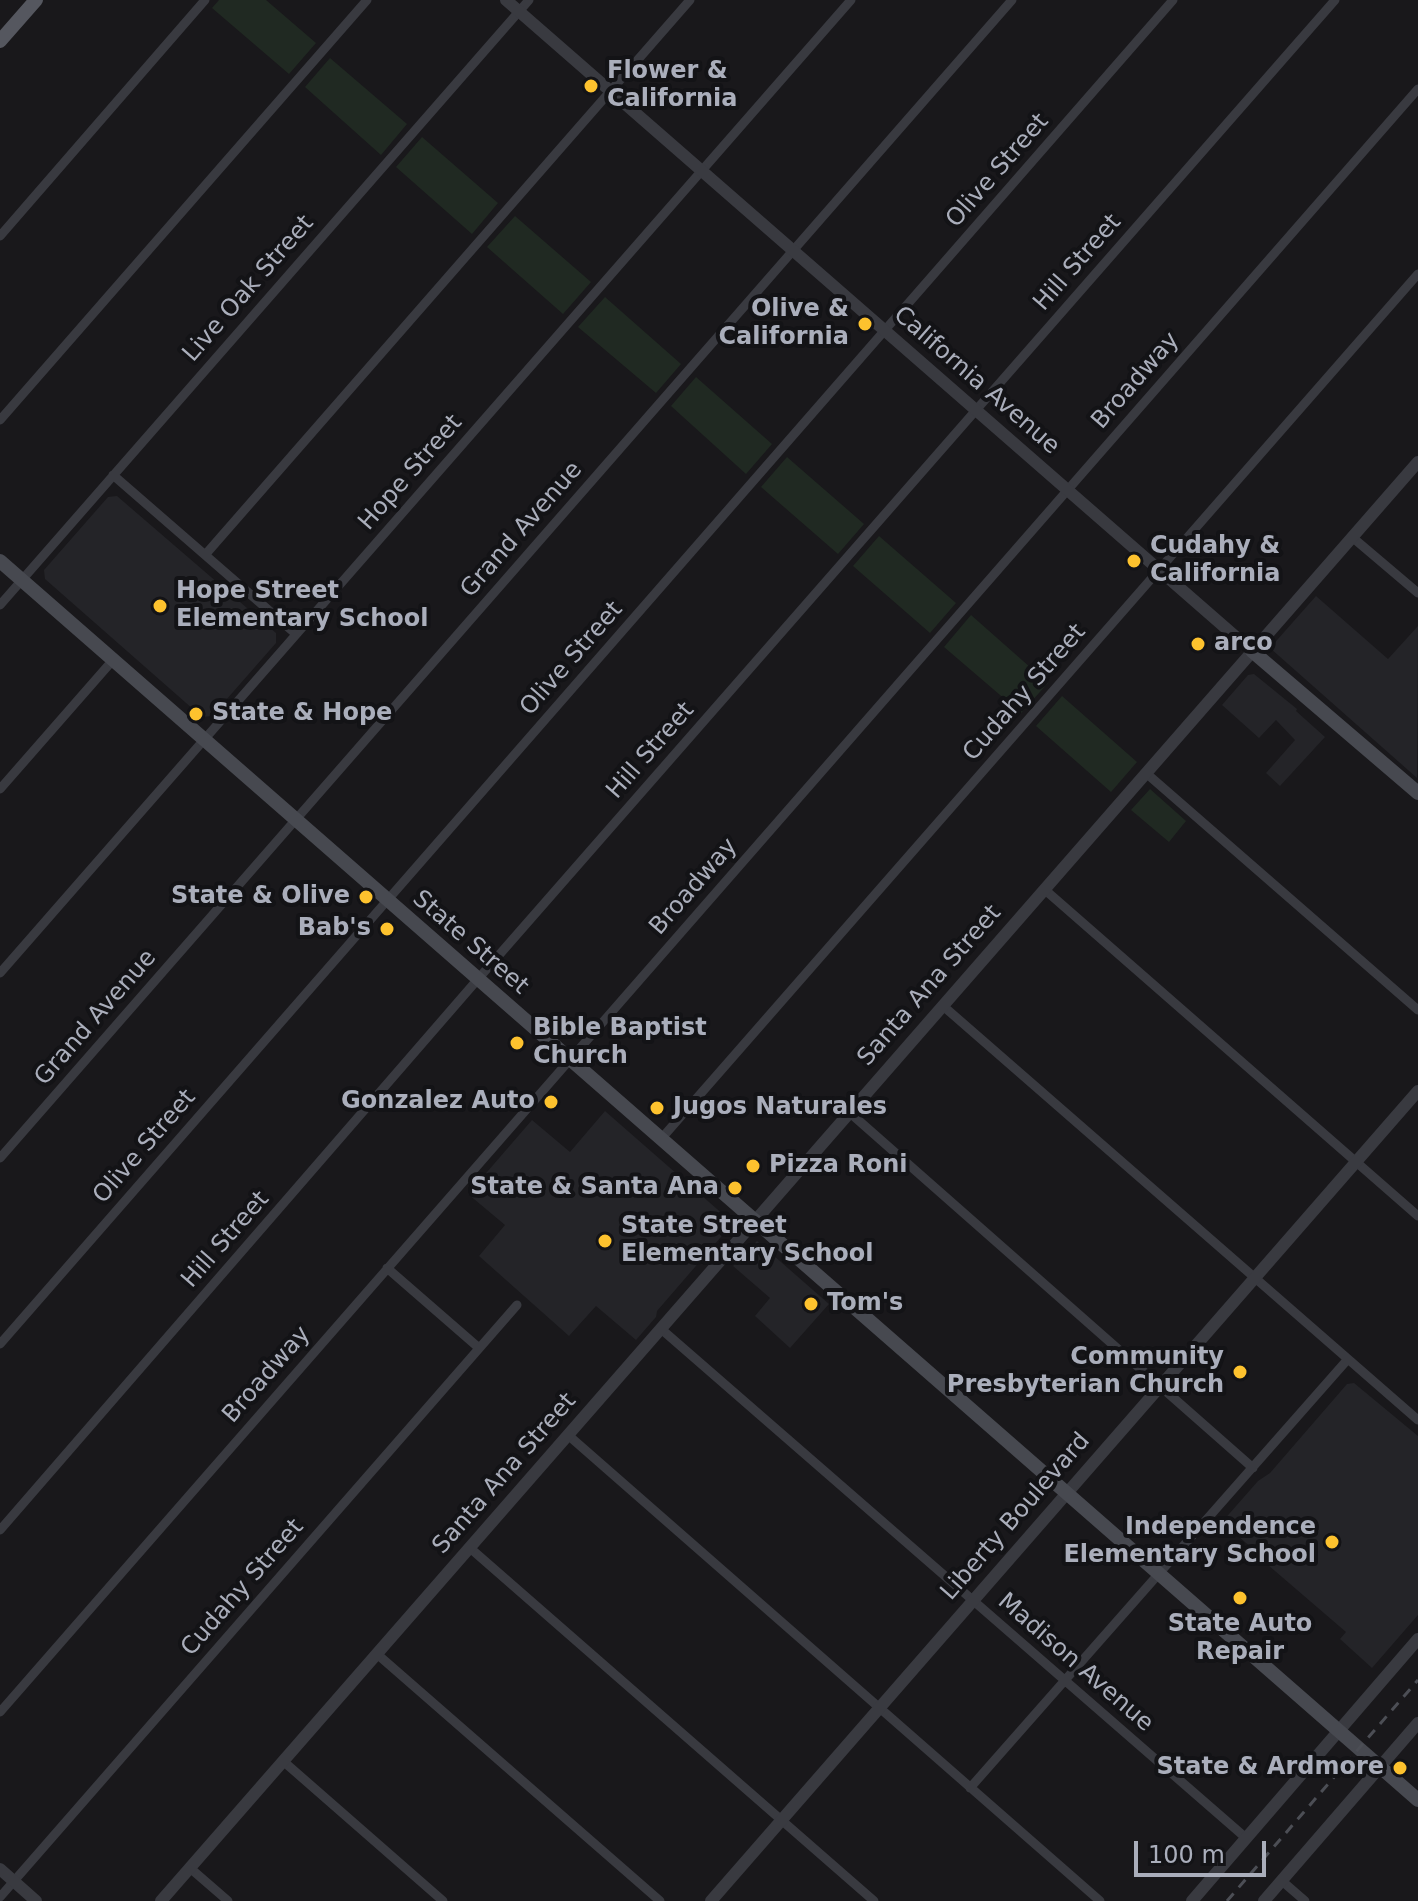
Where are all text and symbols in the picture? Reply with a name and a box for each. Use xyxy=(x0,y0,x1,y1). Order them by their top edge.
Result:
place label: Flower & California xyxy=(607,58,738,114)
marker: Flower & California xyxy=(582,77,600,95)
street label: Olive Street xyxy=(941,108,1055,234)
street label: Hill Street xyxy=(1028,209,1128,317)
street label: Live Oak Street xyxy=(178,210,320,368)
place label: Olive & California xyxy=(718,296,849,352)
street label: California Avenue xyxy=(887,301,1065,461)
marker: Olive & California xyxy=(856,315,874,333)
street label: Broadway xyxy=(1086,327,1186,435)
street label: Hope Street xyxy=(353,409,469,537)
street label: Grand Avenue xyxy=(455,456,589,604)
place label: Cudahy & California xyxy=(1150,533,1281,589)
marker: Cudahy & California xyxy=(1125,552,1143,570)
place label: Hope Street Elementary School xyxy=(176,578,429,634)
street label: Olive Street xyxy=(515,596,629,722)
marker: Hope Street Elementary School xyxy=(151,597,169,615)
street label: Cudahy Street xyxy=(958,619,1092,767)
place label: arco xyxy=(1214,630,1273,658)
marker: arco xyxy=(1189,635,1207,653)
street label: Hill Street xyxy=(601,697,701,805)
place label: State & Hope xyxy=(212,700,392,728)
marker: State & Hope xyxy=(187,705,205,723)
street label: Broadway xyxy=(644,833,744,941)
place label: State & Olive xyxy=(171,883,350,911)
street label: State Street xyxy=(406,885,534,1001)
marker: State & Olive xyxy=(357,888,375,906)
street label: Santa Ana Street xyxy=(852,900,1008,1072)
place label: Bab's xyxy=(298,915,371,943)
marker: Bab's xyxy=(378,920,396,938)
street label: Grand Avenue xyxy=(29,944,163,1092)
place label: Bible Baptist Church xyxy=(533,1015,707,1071)
marker: Bible Baptist Church xyxy=(508,1034,526,1052)
street label: Olive Street xyxy=(88,1084,202,1210)
place label: Gonzalez Auto xyxy=(341,1088,535,1116)
marker: Gonzalez Auto xyxy=(542,1093,560,1111)
place label: Jugos Naturales xyxy=(673,1094,887,1122)
marker: Jugos Naturales xyxy=(648,1099,666,1117)
place label: Pizza Roni xyxy=(769,1152,908,1180)
marker: Pizza Roni xyxy=(744,1157,762,1175)
place label: State & Santa Ana xyxy=(470,1174,719,1202)
marker: State & Santa Ana xyxy=(726,1179,744,1197)
street label: Hill Street xyxy=(176,1186,276,1294)
place label: State Street Elementary School xyxy=(621,1213,874,1269)
marker: State Street Elementary School xyxy=(596,1232,614,1250)
place label: Tom's xyxy=(827,1290,903,1318)
marker: Tom's xyxy=(802,1295,820,1313)
street label: Broadway xyxy=(217,1321,317,1429)
place label: Community Presbyterian Church xyxy=(947,1344,1224,1400)
marker: Community Presbyterian Church xyxy=(1231,1363,1249,1381)
street label: Santa Ana Street xyxy=(427,1388,583,1560)
street label: Liberty Boulevard xyxy=(935,1427,1097,1607)
street label: Cudahy Street xyxy=(176,1514,310,1662)
place label: Independence Elementary School xyxy=(1063,1514,1316,1570)
marker: Independence Elementary School xyxy=(1323,1533,1341,1551)
street label: Madison Avenue xyxy=(991,1588,1159,1738)
marker: State Auto Repair xyxy=(1231,1589,1249,1607)
place label: State Auto Repair xyxy=(1168,1611,1312,1667)
place label: State & Ardmore xyxy=(1156,1754,1384,1782)
marker: State & Ardmore xyxy=(1391,1759,1409,1777)
scale bar xyxy=(1138,1825,1270,1875)
text: 100 m xyxy=(1148,1841,1225,1869)

